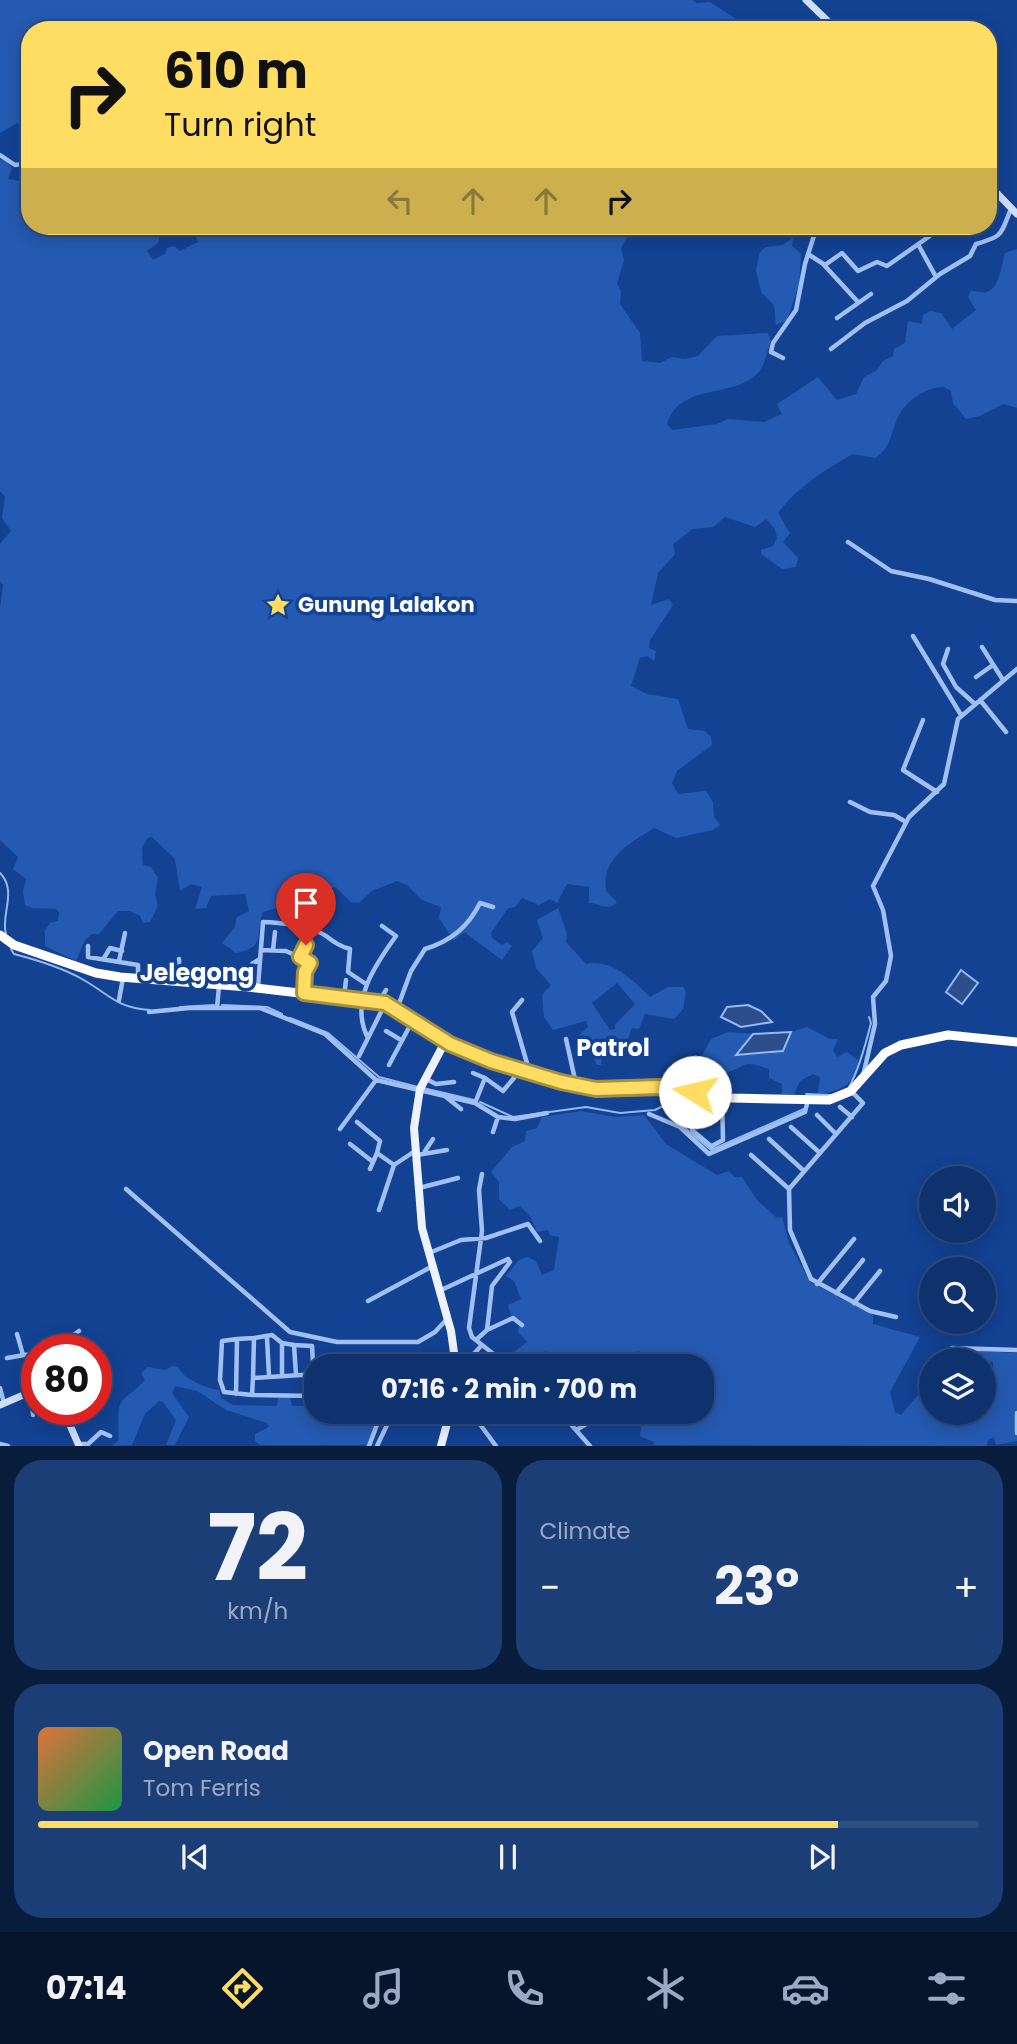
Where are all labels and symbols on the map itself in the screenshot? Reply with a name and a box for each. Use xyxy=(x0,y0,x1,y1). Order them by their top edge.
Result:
place label: Gunung Lalakon xyxy=(298,590,475,619)
place icon: Gunung Lalakon xyxy=(264,591,292,619)
pin xyxy=(276,873,336,945)
district label: Jelegong xyxy=(140,956,254,989)
district label: Patrol xyxy=(576,1031,650,1064)
position arrow xyxy=(658,1055,732,1129)
speed limit sign: 80 xyxy=(21,1334,112,1425)

